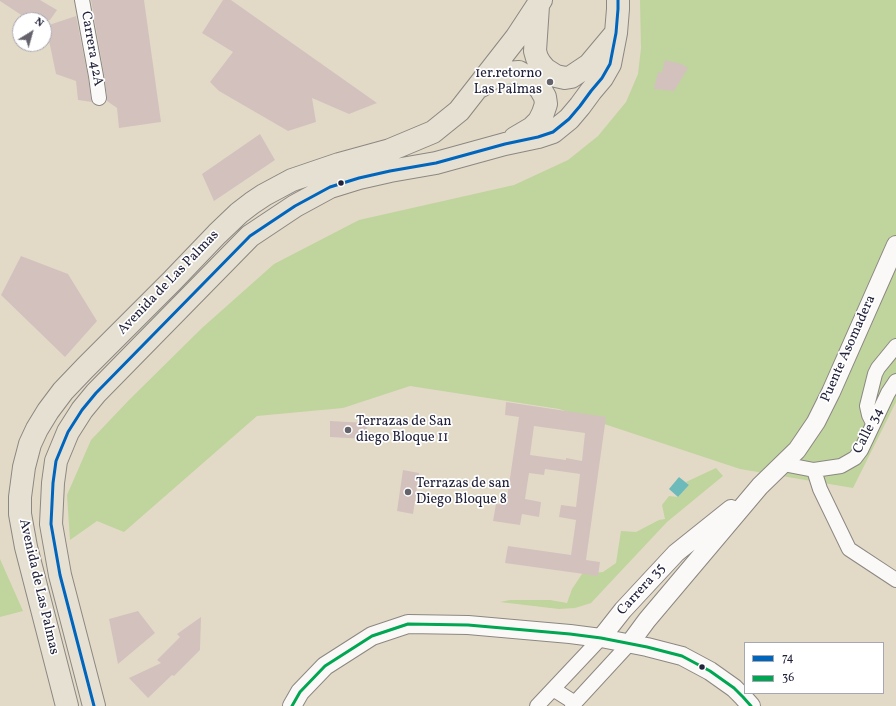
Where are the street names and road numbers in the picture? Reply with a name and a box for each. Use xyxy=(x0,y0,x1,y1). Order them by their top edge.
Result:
street label: Carrera 42A xyxy=(76,10,106,88)
street label: Avenida de Las Palmas xyxy=(115,227,223,339)
street label: Puente Asomadera xyxy=(818,293,880,405)
street label: Calle 34 xyxy=(850,405,888,457)
street label: Avenida de Las Palmas xyxy=(14,518,62,656)
street label: Carrera 35 xyxy=(614,561,670,619)

